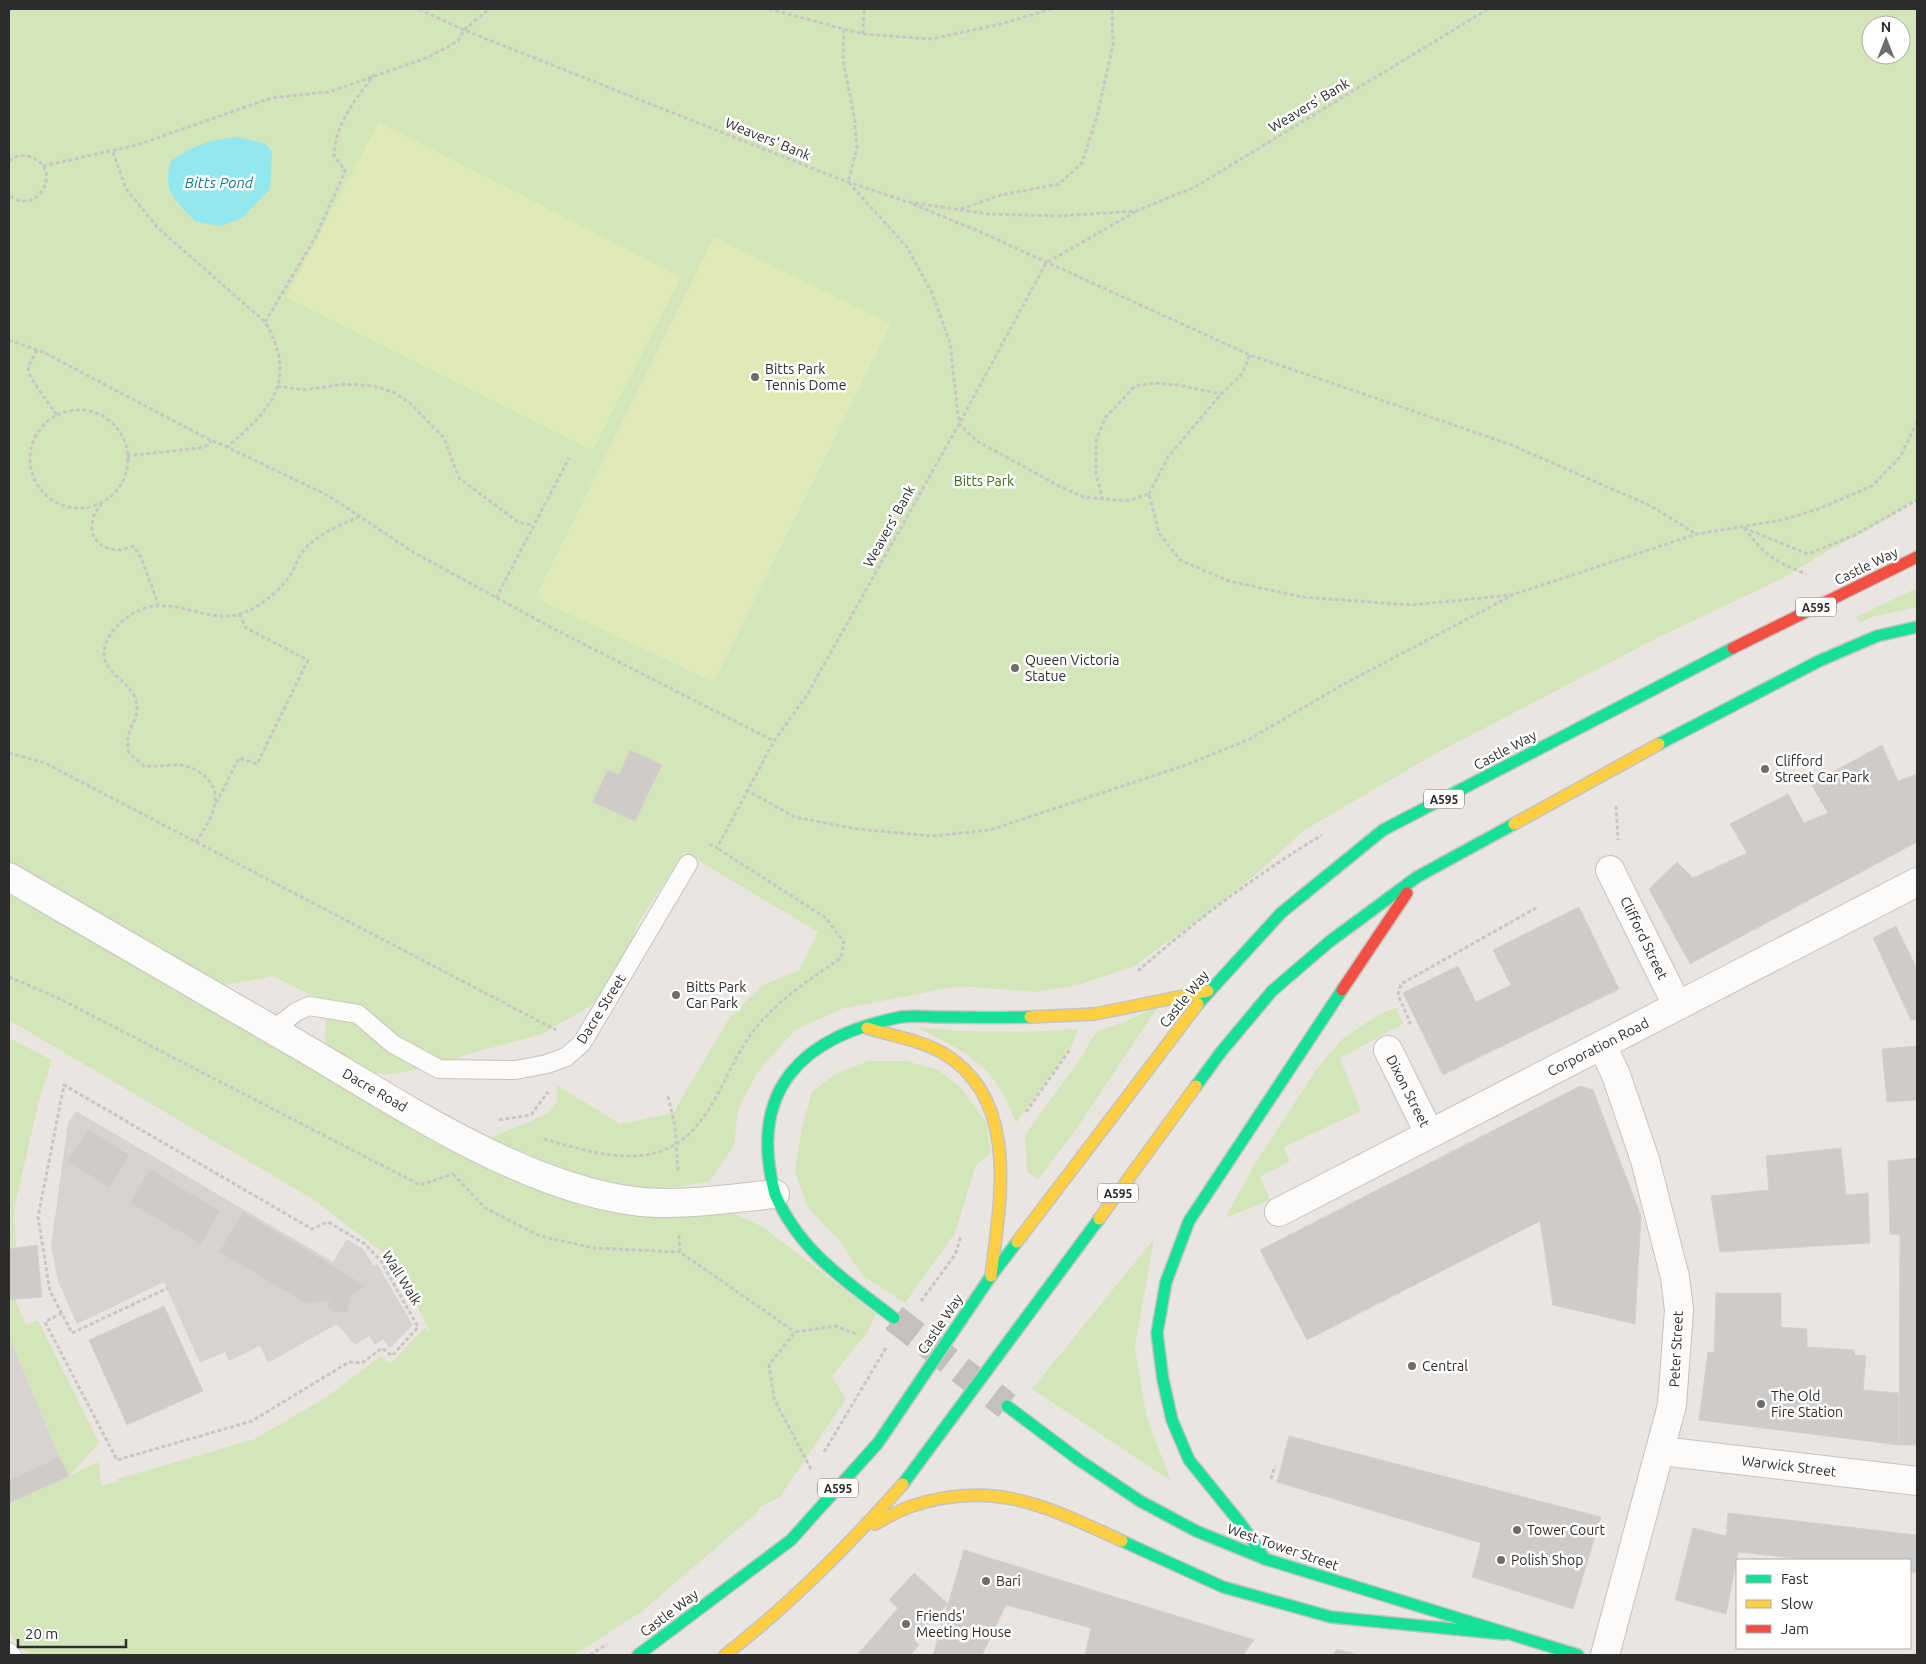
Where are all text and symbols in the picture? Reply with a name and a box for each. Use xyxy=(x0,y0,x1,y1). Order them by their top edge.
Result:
north arrow xyxy=(1861,15,1911,65)
text: N xyxy=(1881,19,1891,35)
street label: Weavers' Bank xyxy=(1266,75,1352,135)
street label: Weavers' Bank xyxy=(723,115,813,163)
water label: Bitts Pond xyxy=(185,174,254,191)
place label: Bitts Park Tennis Dome xyxy=(765,361,846,393)
marker: Bitts Park Tennis Dome xyxy=(749,371,761,383)
park label: Bitts Park xyxy=(954,473,1014,489)
street label: Weavers' Bank xyxy=(860,482,918,570)
street label: Castle Way xyxy=(1832,544,1901,588)
road number: A595 xyxy=(1796,598,1836,616)
place label: Queen Victoria Statue xyxy=(1025,652,1119,684)
marker: Queen Victoria Statue xyxy=(1009,662,1021,674)
street label: Castle Way xyxy=(1471,727,1539,773)
place label: Clifford Street Car Park xyxy=(1775,753,1869,785)
marker: Clifford Street Car Park xyxy=(1759,763,1771,775)
road number: A595 xyxy=(1424,790,1464,809)
street label: Clifford Street xyxy=(1617,894,1671,983)
street label: Castle Way xyxy=(1156,967,1212,1031)
street label: Dacre Street xyxy=(573,971,629,1047)
place label: Bitts Park Car Park xyxy=(686,979,746,1011)
marker: Bitts Park Car Park xyxy=(670,989,682,1001)
street label: Corporation Road xyxy=(1545,1015,1651,1079)
street label: Dixon Street xyxy=(1383,1052,1433,1130)
street label: Dacre Road xyxy=(340,1065,410,1115)
road number: A595 xyxy=(1098,1184,1138,1202)
street label: Wall Walk xyxy=(379,1248,425,1308)
street label: Castle Way xyxy=(914,1291,966,1357)
street label: Peter Street xyxy=(1666,1310,1686,1388)
place label: Central xyxy=(1422,1358,1468,1374)
marker: Central xyxy=(1406,1360,1418,1372)
place label: The Old Fire Station xyxy=(1771,1388,1843,1420)
marker: The Old Fire Station xyxy=(1755,1398,1767,1410)
street label: Warwick Street xyxy=(1741,1452,1838,1480)
road number: A595 xyxy=(818,1479,858,1498)
street label: West Tower Street xyxy=(1225,1520,1341,1574)
place label: Tower Court xyxy=(1527,1522,1605,1538)
marker: Tower Court xyxy=(1511,1524,1523,1536)
place label: Polish Shop xyxy=(1511,1552,1583,1568)
marker: Polish Shop xyxy=(1495,1554,1507,1566)
legend xyxy=(1736,1559,1911,1649)
text: Fast xyxy=(1781,1570,1809,1587)
place label: Bari xyxy=(996,1573,1021,1589)
marker: Bari xyxy=(980,1575,992,1587)
street label: Castle Way xyxy=(637,1586,701,1640)
text: Slow xyxy=(1781,1595,1814,1612)
place label: Friends' Meeting House xyxy=(916,1608,1012,1640)
scale bar xyxy=(18,1616,125,1648)
marker: Friends' Meeting House xyxy=(900,1618,912,1630)
text: Jam xyxy=(1781,1620,1809,1637)
text: 20 m xyxy=(25,1625,58,1642)

